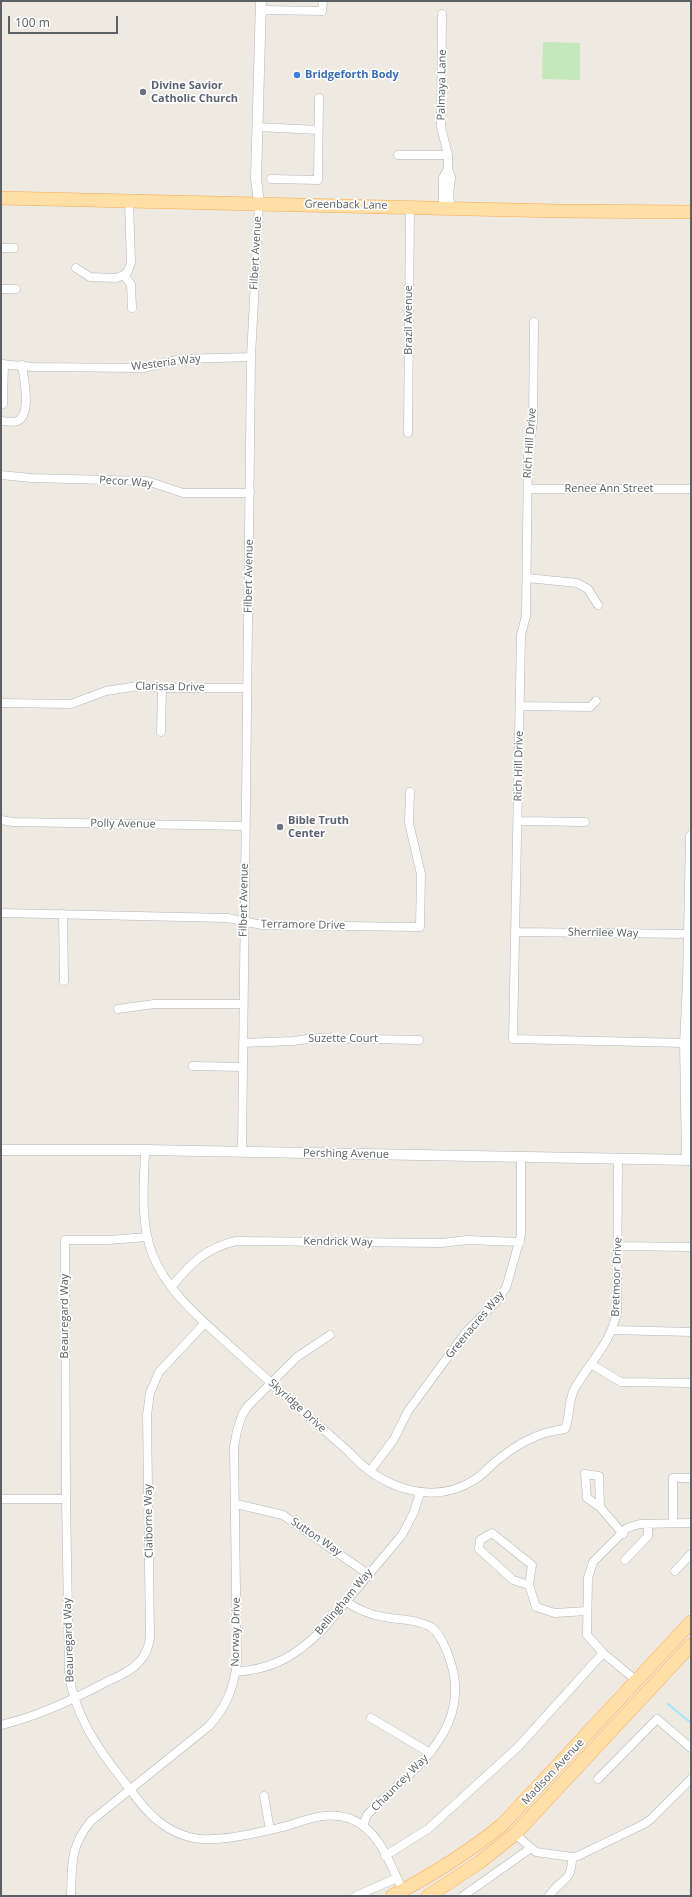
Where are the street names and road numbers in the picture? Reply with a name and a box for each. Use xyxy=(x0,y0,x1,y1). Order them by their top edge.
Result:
street label: Palmaya Lane xyxy=(435,49,449,121)
street label: Greenback Lane xyxy=(304,198,388,212)
street label: Filbert Avenue xyxy=(247,216,265,290)
street label: Brazil Avenue xyxy=(402,285,416,355)
street label: Westeria Way xyxy=(131,352,201,374)
street label: Rich Hill Drive xyxy=(521,407,539,479)
street label: Pecor Way xyxy=(99,474,153,490)
street label: Renee Ann Street xyxy=(565,482,653,496)
street label: Filbert Avenue xyxy=(242,539,256,613)
street label: Clarissa Drive xyxy=(135,680,205,694)
street label: Rich Hill Drive xyxy=(512,731,526,801)
street label: Polly Avenue xyxy=(90,817,156,831)
street label: Filbert Avenue xyxy=(237,863,251,937)
street label: Terramore Drive xyxy=(261,918,345,932)
street label: Sherrilee Way xyxy=(568,926,638,940)
street label: Suzette Court xyxy=(308,1032,378,1046)
street label: Pershing Avenue xyxy=(303,1147,389,1161)
street label: Kendrick Way xyxy=(303,1235,373,1249)
street label: Bretmoor Drive xyxy=(609,1237,625,1317)
street label: Beauregard Way xyxy=(58,1274,72,1358)
street label: Greenacres Way xyxy=(443,1289,507,1361)
street label: Skyridge Drive xyxy=(265,1377,329,1435)
street label: Claiborne Way xyxy=(142,1484,156,1558)
street label: Sutton Way xyxy=(288,1515,344,1559)
street label: Bellingham Way xyxy=(313,1566,375,1638)
street label: Beauregard Way xyxy=(61,1597,77,1683)
street label: Norway Drive xyxy=(229,1597,243,1667)
street label: Madison Avenue xyxy=(519,1736,587,1808)
street label: Chauncey Way xyxy=(369,1752,431,1814)

